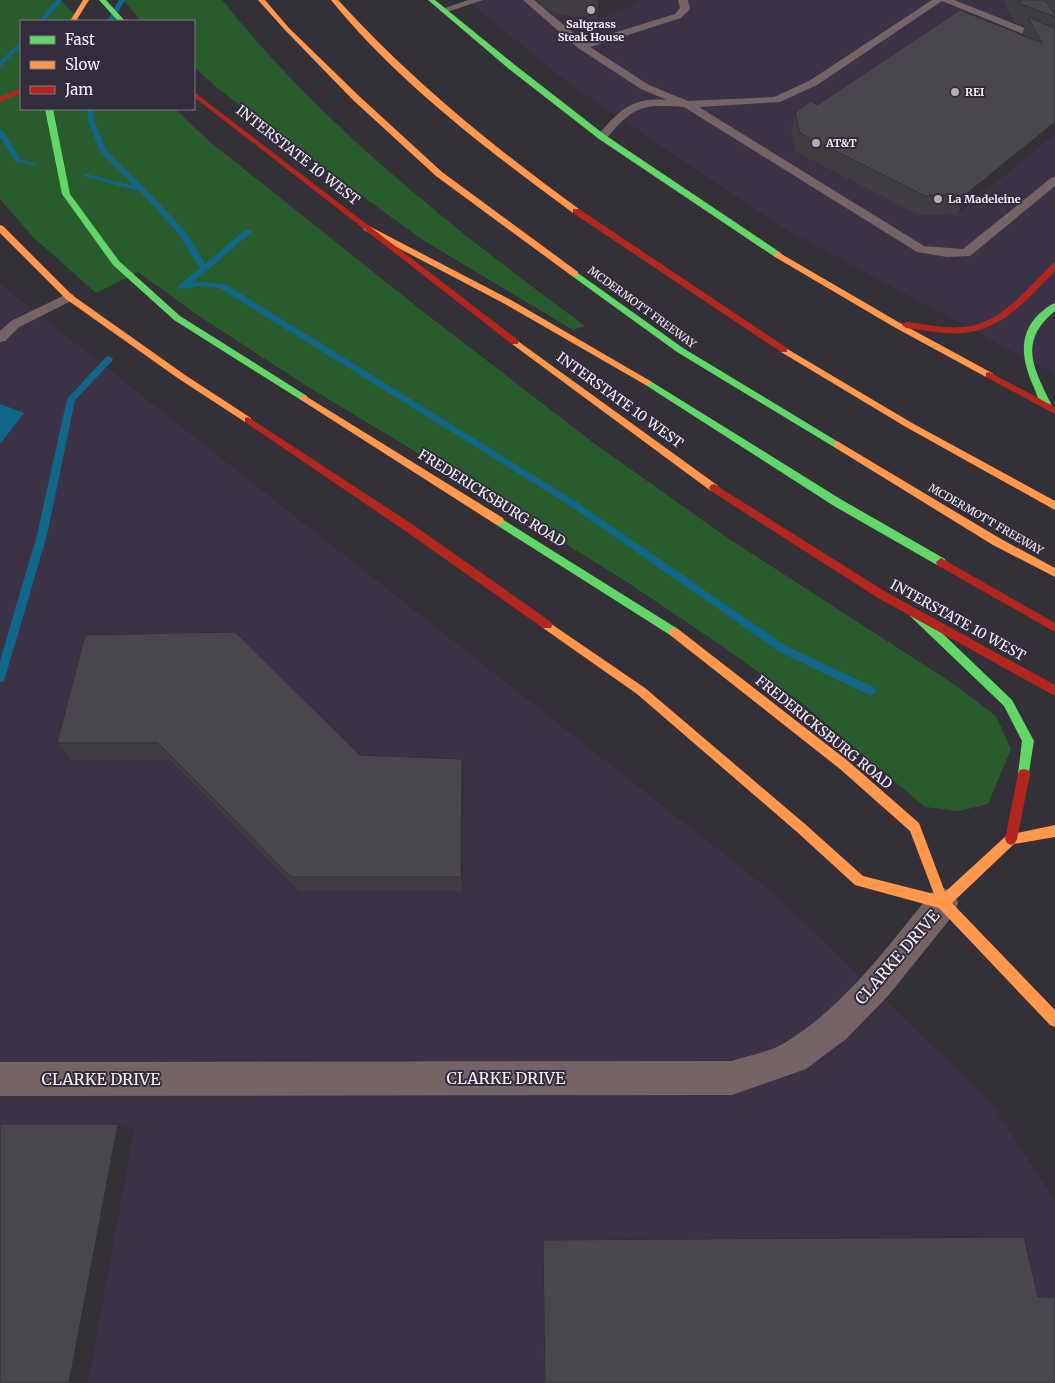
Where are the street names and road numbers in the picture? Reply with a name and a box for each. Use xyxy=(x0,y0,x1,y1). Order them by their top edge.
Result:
street label: INTERSTATE 10 WEST xyxy=(233,101,364,209)
street label: MCDERMOTT FREEWAY xyxy=(585,263,700,352)
street label: INTERSTATE 10 WEST xyxy=(553,348,687,452)
street label: FREDERICKSBURG ROAD xyxy=(415,445,569,551)
street label: MCDERMOTT FREEWAY xyxy=(926,480,1047,558)
street label: INTERSTATE 10 WEST xyxy=(887,575,1029,665)
street label: FREDERICKSBURG ROAD xyxy=(752,671,896,793)
street label: CLARKE DRIVE xyxy=(850,905,944,1008)
street label: CLARKE DRIVE xyxy=(447,1068,566,1088)
street label: CLARKE DRIVE xyxy=(42,1069,161,1089)

